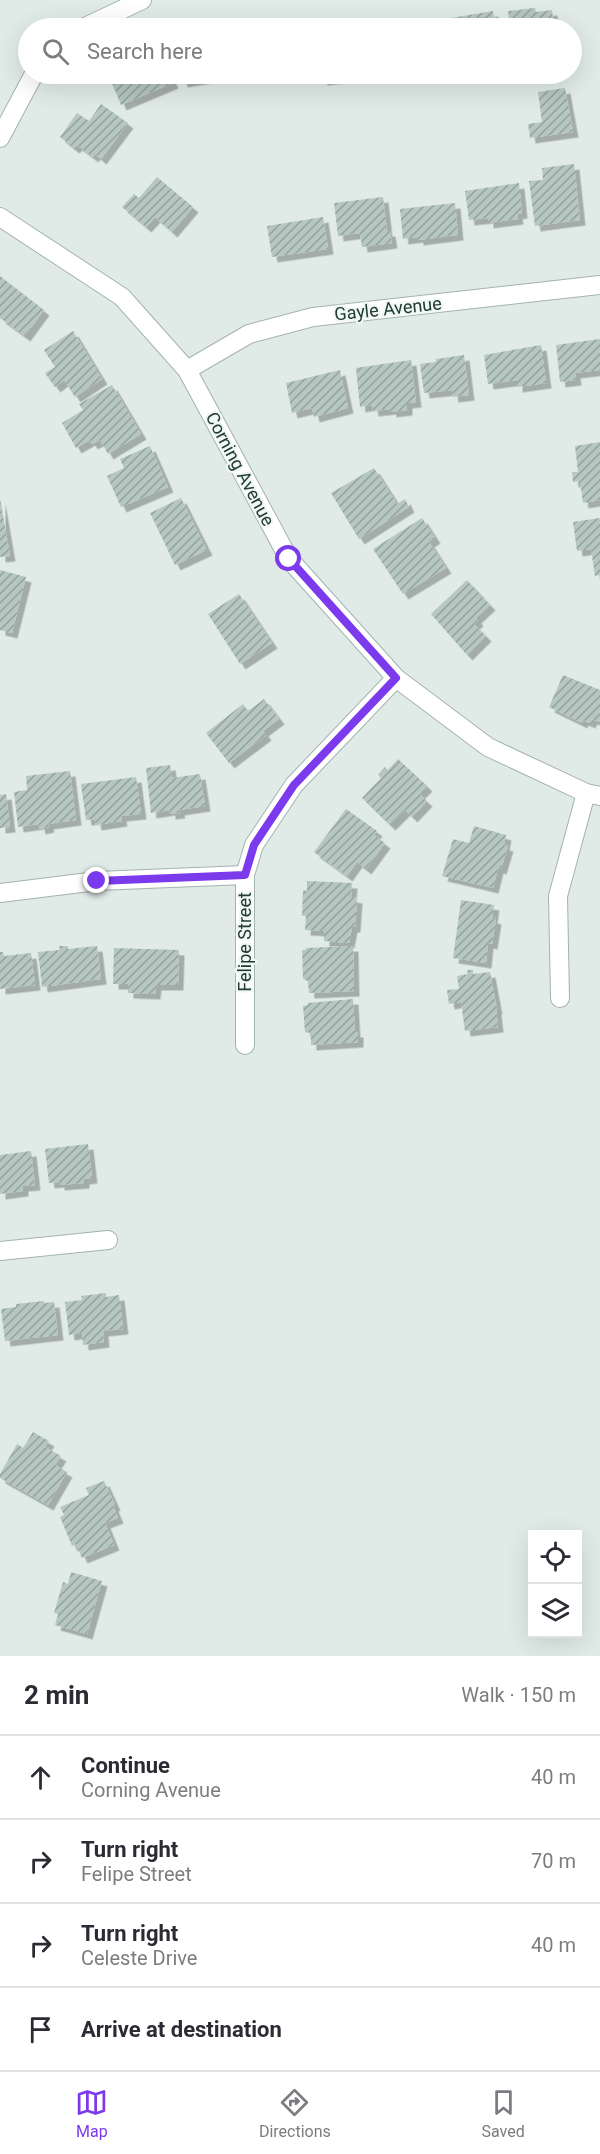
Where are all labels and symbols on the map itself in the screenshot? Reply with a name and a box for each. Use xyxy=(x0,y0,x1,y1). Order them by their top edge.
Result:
street label: Gayle Avenue xyxy=(333,292,443,325)
street label: Corning Avenue xyxy=(202,408,279,529)
route start xyxy=(275,545,301,571)
route end xyxy=(83,867,109,893)
street label: Felipe Street xyxy=(234,892,255,992)

